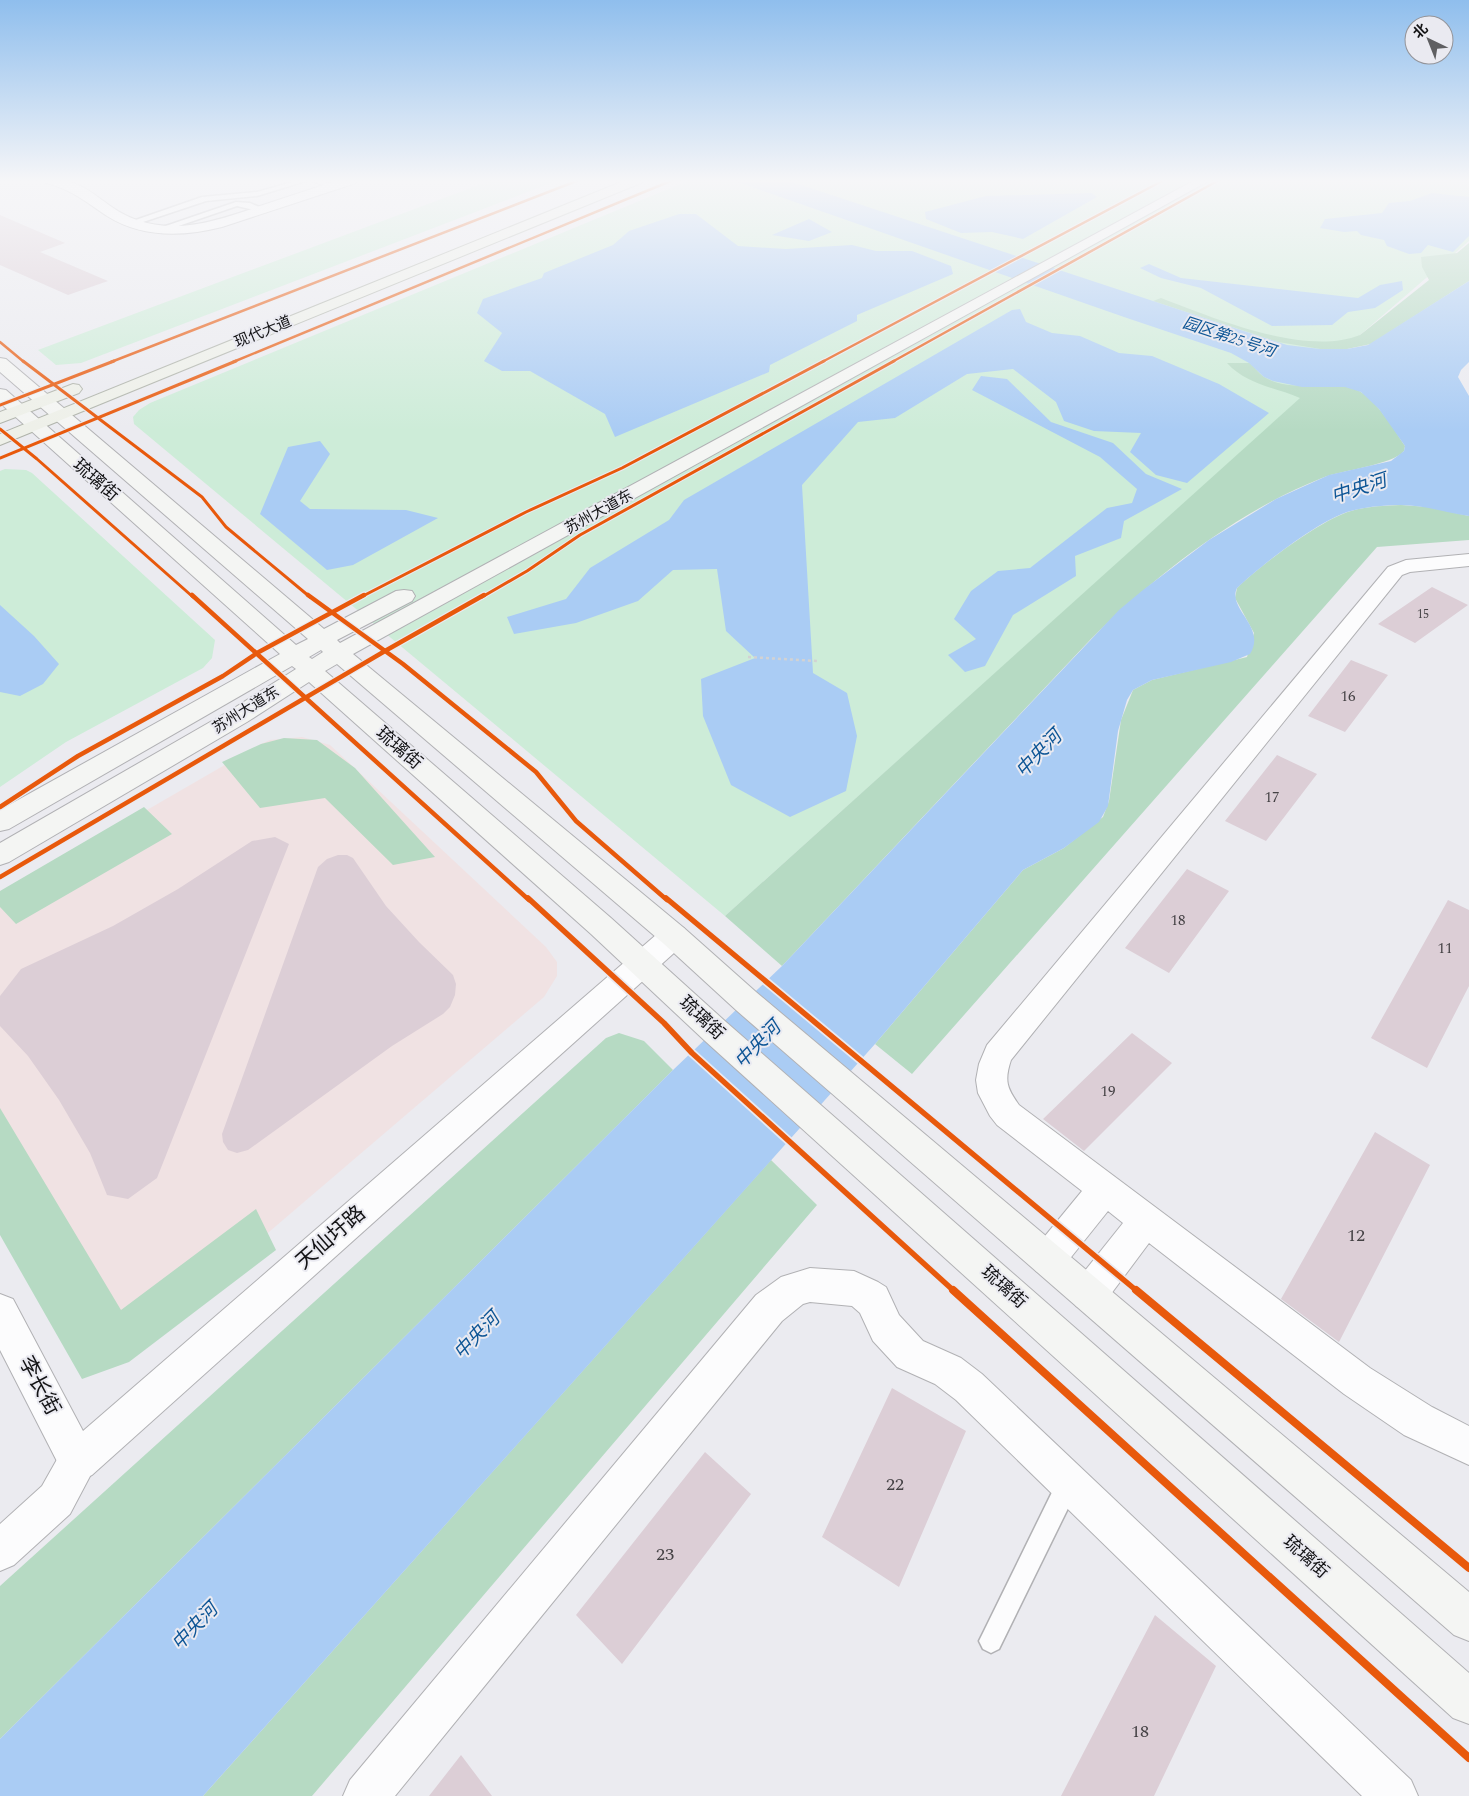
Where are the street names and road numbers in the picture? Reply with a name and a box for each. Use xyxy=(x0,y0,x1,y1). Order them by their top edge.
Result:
street label: 现代大道 xyxy=(231,310,295,354)
street label: 琉璃街 xyxy=(67,452,125,508)
street label: 苏州大道东 xyxy=(561,484,637,540)
street label: 苏州大道东 xyxy=(208,680,284,740)
street label: 琉璃街 xyxy=(370,720,428,776)
street label: 琉璃街 xyxy=(673,990,731,1046)
street label: 天仙圩路 xyxy=(289,1198,373,1278)
street label: 琉璃街 xyxy=(975,1259,1033,1315)
street label: 李长街 xyxy=(10,1351,68,1421)
street label: 琉璃街 xyxy=(1277,1529,1335,1585)

